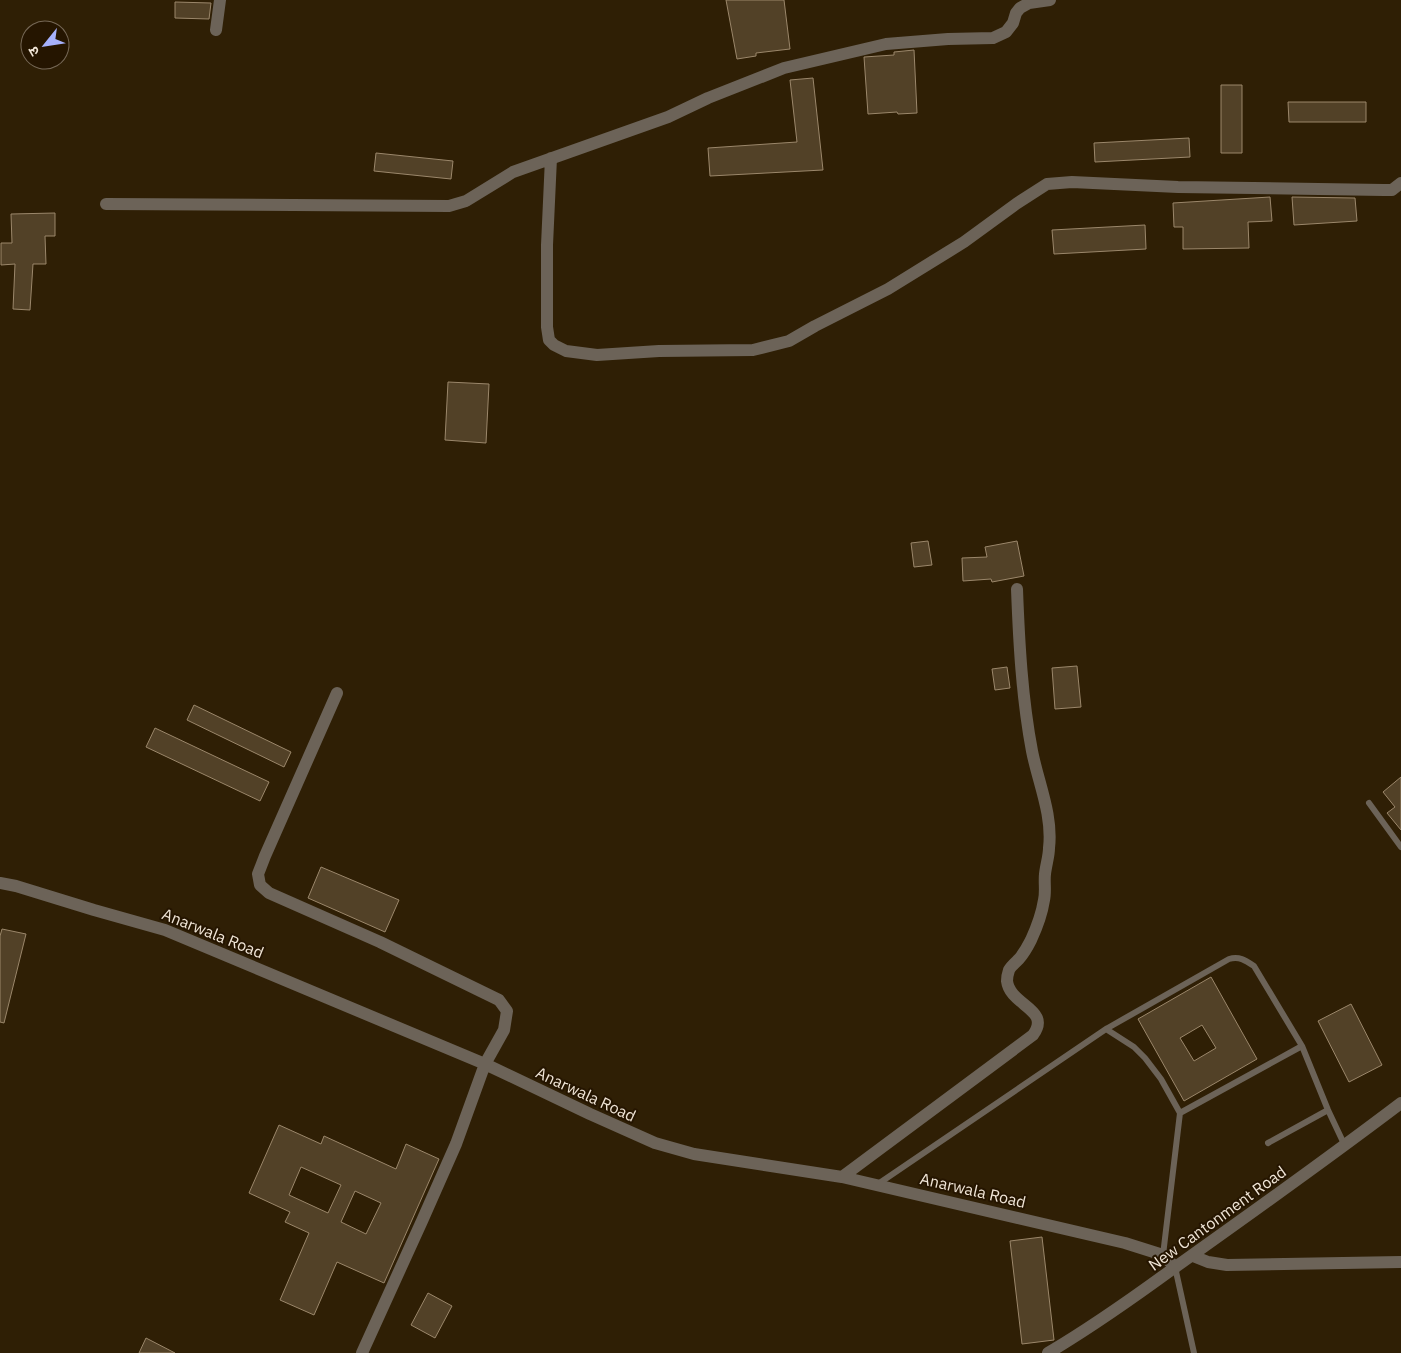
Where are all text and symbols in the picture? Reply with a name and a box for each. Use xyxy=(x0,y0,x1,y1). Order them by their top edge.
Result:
north arrow xyxy=(20,20,70,70)
text: उ xyxy=(23,43,44,60)
street label: Anarwala Road xyxy=(159,904,267,962)
street label: Anarwala Road xyxy=(533,1062,639,1126)
street label: New Cantonment Road xyxy=(1144,1161,1290,1275)
street label: Anarwala Road xyxy=(918,1168,1028,1212)

